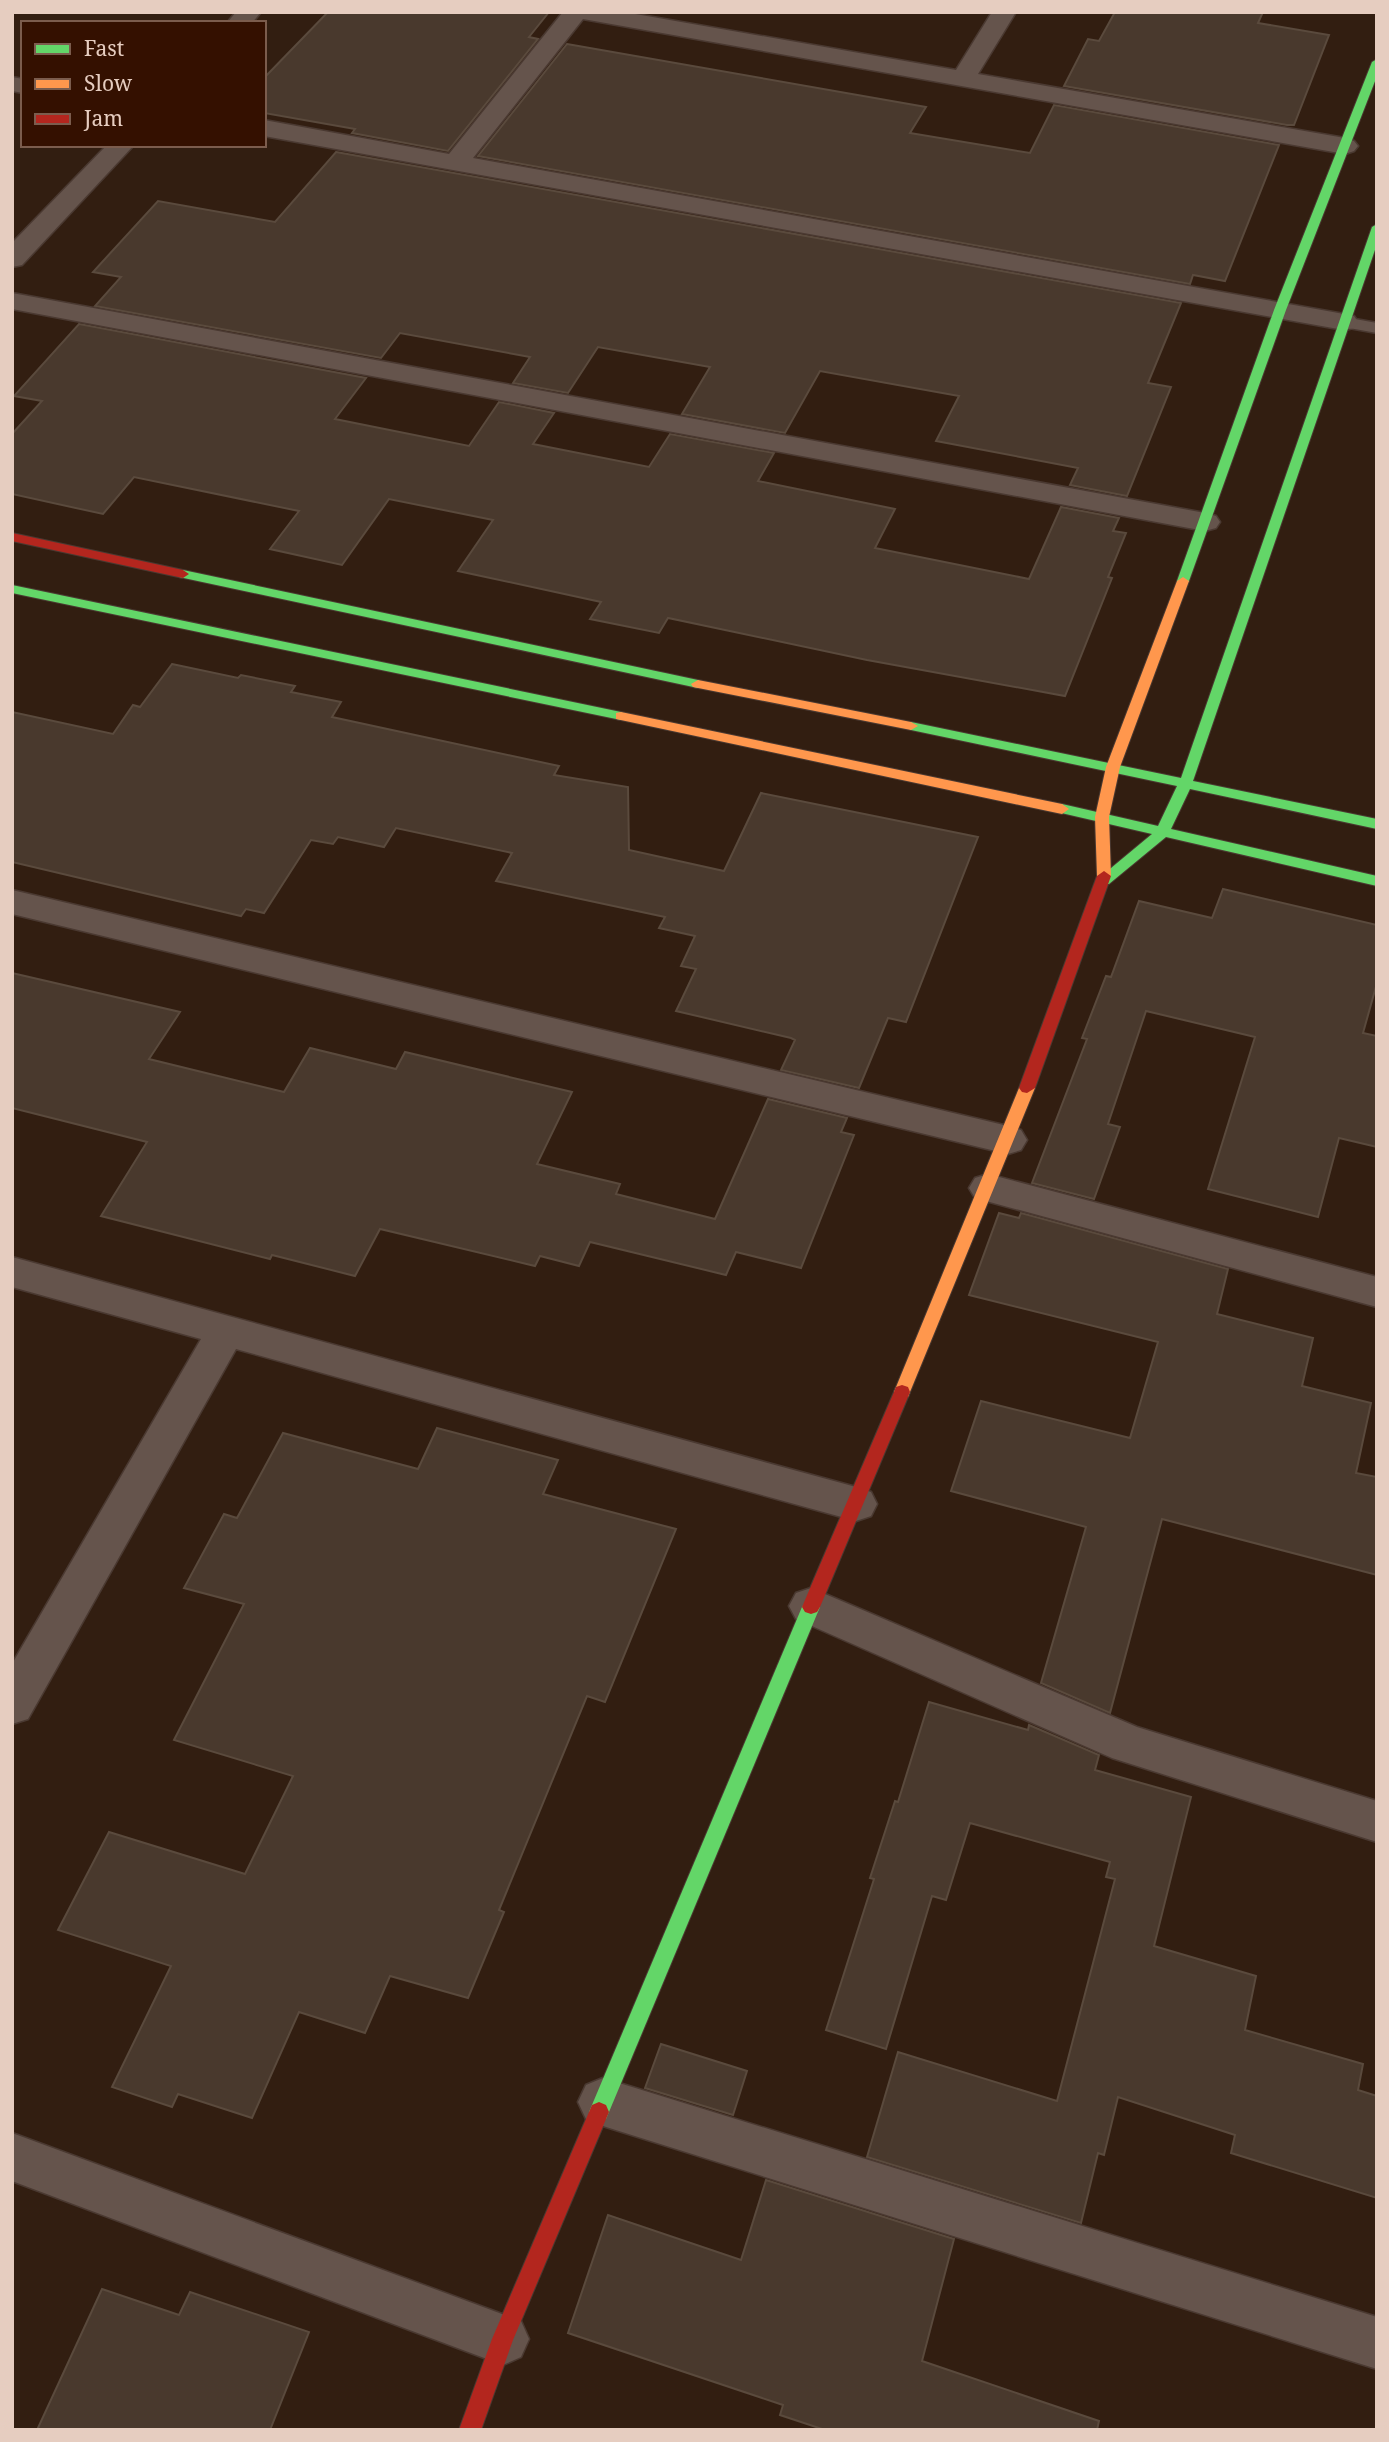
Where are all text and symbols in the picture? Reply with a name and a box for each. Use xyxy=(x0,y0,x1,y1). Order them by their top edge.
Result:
legend xyxy=(21,21,266,147)
text: Fast xyxy=(84,34,124,62)
text: Slow xyxy=(84,69,133,97)
text: Jam xyxy=(83,104,123,132)

